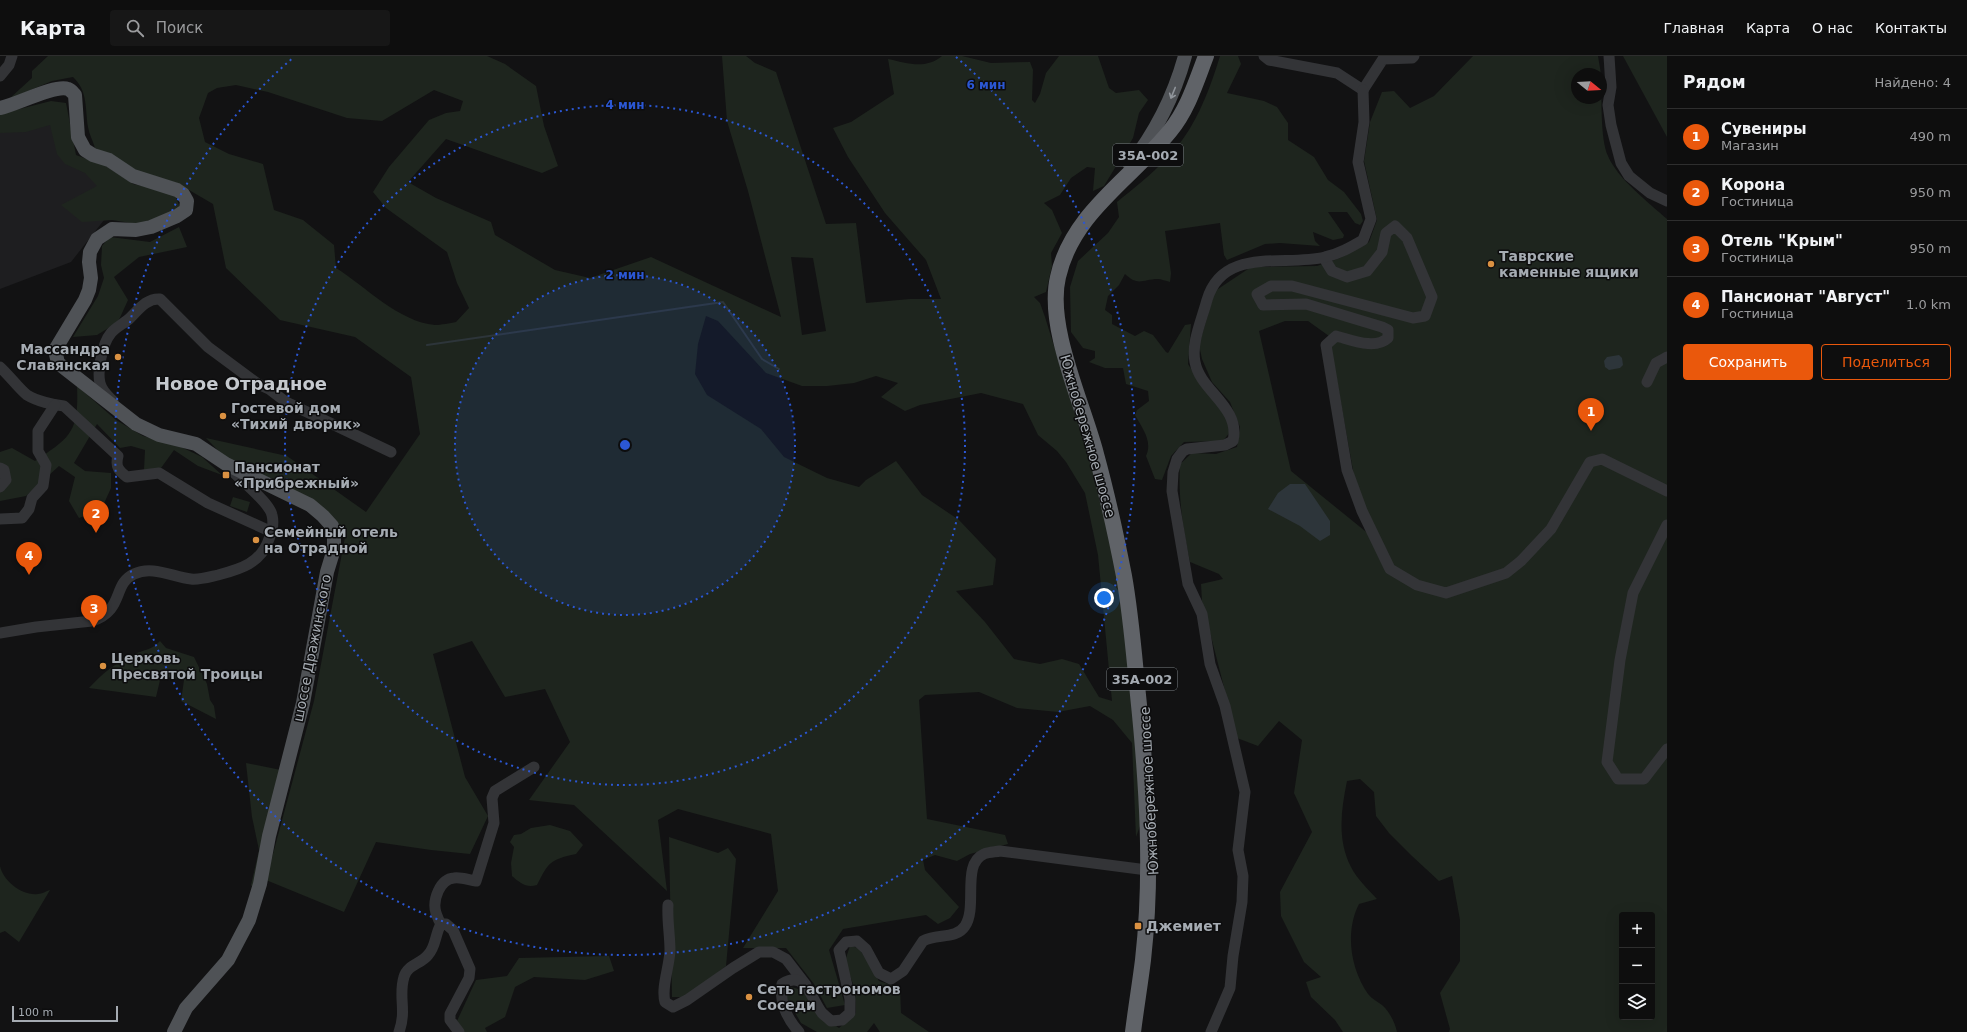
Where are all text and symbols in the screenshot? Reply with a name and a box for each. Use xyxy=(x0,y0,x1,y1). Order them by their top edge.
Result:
search box xyxy=(110,10,390,46)
text: Карта xyxy=(20,17,86,39)
icon: search xyxy=(124,17,146,39)
text: Поиск xyxy=(156,19,203,37)
text: Главная xyxy=(1663,20,1724,36)
text: Карта xyxy=(1746,20,1790,36)
text: О нас xyxy=(1812,20,1853,36)
text: Контакты xyxy=(1875,20,1947,36)
north arrow xyxy=(1571,68,1607,104)
text: Рядом xyxy=(1683,72,1746,92)
text: Найдено: 4 xyxy=(1875,75,1951,90)
text: 6 мин xyxy=(966,78,1006,92)
one-way arrow xyxy=(1168,86,1176,98)
text: 4 мин xyxy=(605,98,645,112)
text: Сувениры xyxy=(1721,120,1807,138)
text: 1 xyxy=(1691,129,1701,144)
text: 490 m xyxy=(1909,129,1951,144)
text: Магазин xyxy=(1721,138,1779,153)
road number: 35А-002 xyxy=(1113,144,1183,166)
text: Корона xyxy=(1721,176,1785,194)
text: 2 xyxy=(1691,185,1701,200)
text: 950 m xyxy=(1909,185,1951,200)
text: Гостиница xyxy=(1721,194,1794,209)
text: Отель "Крым" xyxy=(1721,232,1843,250)
text: 3 xyxy=(1691,241,1701,256)
text: 950 m xyxy=(1909,241,1951,256)
place label: Таврские каменные ящики xyxy=(1499,248,1639,280)
text: Гостиница xyxy=(1721,250,1794,265)
marker: Таврские каменные ящики xyxy=(1486,259,1496,269)
text: 2 мин xyxy=(605,268,645,282)
text: Пансионат "Август" xyxy=(1721,288,1890,306)
text: 4 xyxy=(1691,297,1701,312)
text: 1.0 km xyxy=(1906,297,1951,312)
text: Гостиница xyxy=(1721,306,1794,321)
place label: Массандра Славянская xyxy=(16,341,110,373)
button: Сохранить xyxy=(1683,344,1813,380)
button: Поделиться xyxy=(1821,344,1951,380)
marker: Массандра Славянская xyxy=(113,352,123,362)
street label: Южнобережное шоссе xyxy=(1057,353,1119,519)
district label: Новое Отрадное xyxy=(155,373,327,394)
pin: 1 xyxy=(1578,398,1604,431)
place label: Гостевой дом «Тихий дворик» xyxy=(231,400,361,432)
marker: Гостевой дом «Тихий дворик» xyxy=(218,411,228,421)
centre of rings xyxy=(618,438,632,452)
place label: Пансионат «Прибрежный» xyxy=(234,459,359,491)
marker: Пансионат «Прибрежный» xyxy=(221,470,231,480)
pin: 2 xyxy=(83,500,109,533)
place label: Семейный отель на Отрадной xyxy=(264,524,398,556)
marker: Семейный отель на Отрадной xyxy=(251,535,261,545)
pin: 4 xyxy=(16,542,42,575)
street label: шоссе Дражинского xyxy=(290,573,334,723)
your location xyxy=(1094,588,1114,608)
pin: 3 xyxy=(81,595,107,628)
place label: Церковь Пресвятой Троицы xyxy=(111,650,263,682)
marker: Церковь Пресвятой Троицы xyxy=(98,661,108,671)
road number: 35А-002 xyxy=(1107,668,1177,690)
street label: Южнобережное шоссе xyxy=(1137,706,1161,876)
map controls xyxy=(1619,912,1655,1020)
button: + xyxy=(1619,912,1655,948)
place label: Джемиет xyxy=(1146,918,1222,934)
marker: Джемиет xyxy=(1133,921,1143,931)
button: − xyxy=(1619,948,1655,984)
place label: Сеть гастрономов Соседи xyxy=(757,981,901,1013)
button: layers xyxy=(1619,984,1655,1020)
marker: Сеть гастрономов Соседи xyxy=(744,992,754,1002)
scale bar xyxy=(12,1004,118,1023)
text: 100 m xyxy=(18,1006,53,1019)

